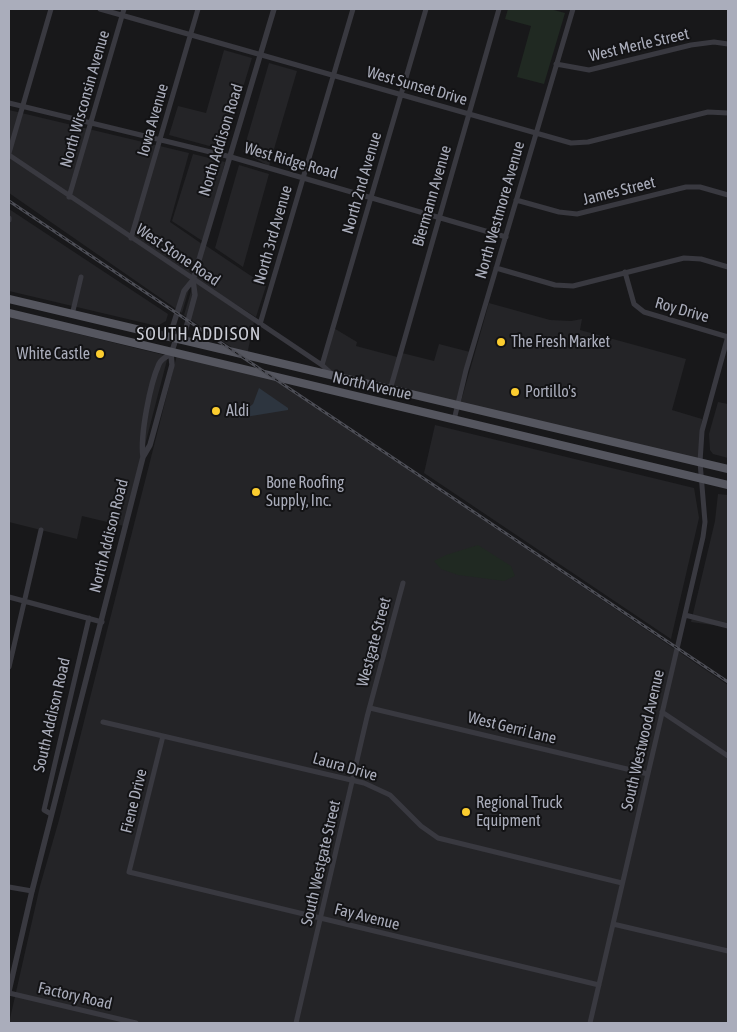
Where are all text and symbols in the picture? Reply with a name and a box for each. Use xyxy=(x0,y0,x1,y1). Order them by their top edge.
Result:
street label: West Merle Street xyxy=(587,24,691,66)
street label: North Wisconsin Avenue xyxy=(56,28,114,170)
street label: West Sunset Drive xyxy=(364,62,470,110)
street label: Iowa Avenue xyxy=(133,81,173,159)
street label: North Addison Road xyxy=(195,82,247,198)
street label: North 2nd Avenue xyxy=(338,130,386,236)
street label: West Ridge Road xyxy=(242,138,340,184)
street label: North Westmore Avenue xyxy=(471,139,529,281)
street label: Biermann Avenue xyxy=(408,143,456,249)
street label: James Street xyxy=(581,173,657,209)
street label: North 3rd Avenue xyxy=(250,183,296,287)
street label: West Stone Road xyxy=(132,220,224,290)
street label: Roy Drive xyxy=(653,293,711,327)
district label: SOUTH ADDISON xyxy=(135,323,263,345)
place label: The Fresh Market xyxy=(511,332,610,352)
marker: The Fresh Market xyxy=(495,336,507,348)
place label: White Castle xyxy=(17,344,90,364)
marker: White Castle xyxy=(94,348,106,360)
street label: North Avenue xyxy=(331,368,413,404)
place label: Portillo's xyxy=(525,382,577,402)
marker: Portillo's xyxy=(509,386,521,398)
place label: Aldi xyxy=(226,401,249,421)
marker: Aldi xyxy=(210,405,222,417)
place label: Bone Roofing Supply, Inc. xyxy=(266,473,344,511)
street label: North Addison Road xyxy=(86,477,132,595)
marker: Bone Roofing Supply, Inc. xyxy=(250,486,262,498)
street label: Westgate Street xyxy=(353,595,395,689)
street label: South Addison Road xyxy=(29,656,75,774)
street label: South Westwood Avenue xyxy=(617,668,669,812)
street label: West Gerri Lane xyxy=(466,708,558,748)
street label: Laura Drive xyxy=(310,749,380,785)
street label: Fiene Drive xyxy=(117,767,151,835)
place label: Regional Truck Equipment xyxy=(476,793,562,831)
street label: South Westgate Street xyxy=(297,798,345,928)
marker: Regional Truck Equipment xyxy=(460,806,472,818)
street label: Fay Avenue xyxy=(332,900,402,934)
street label: Factory Road xyxy=(36,978,114,1014)

